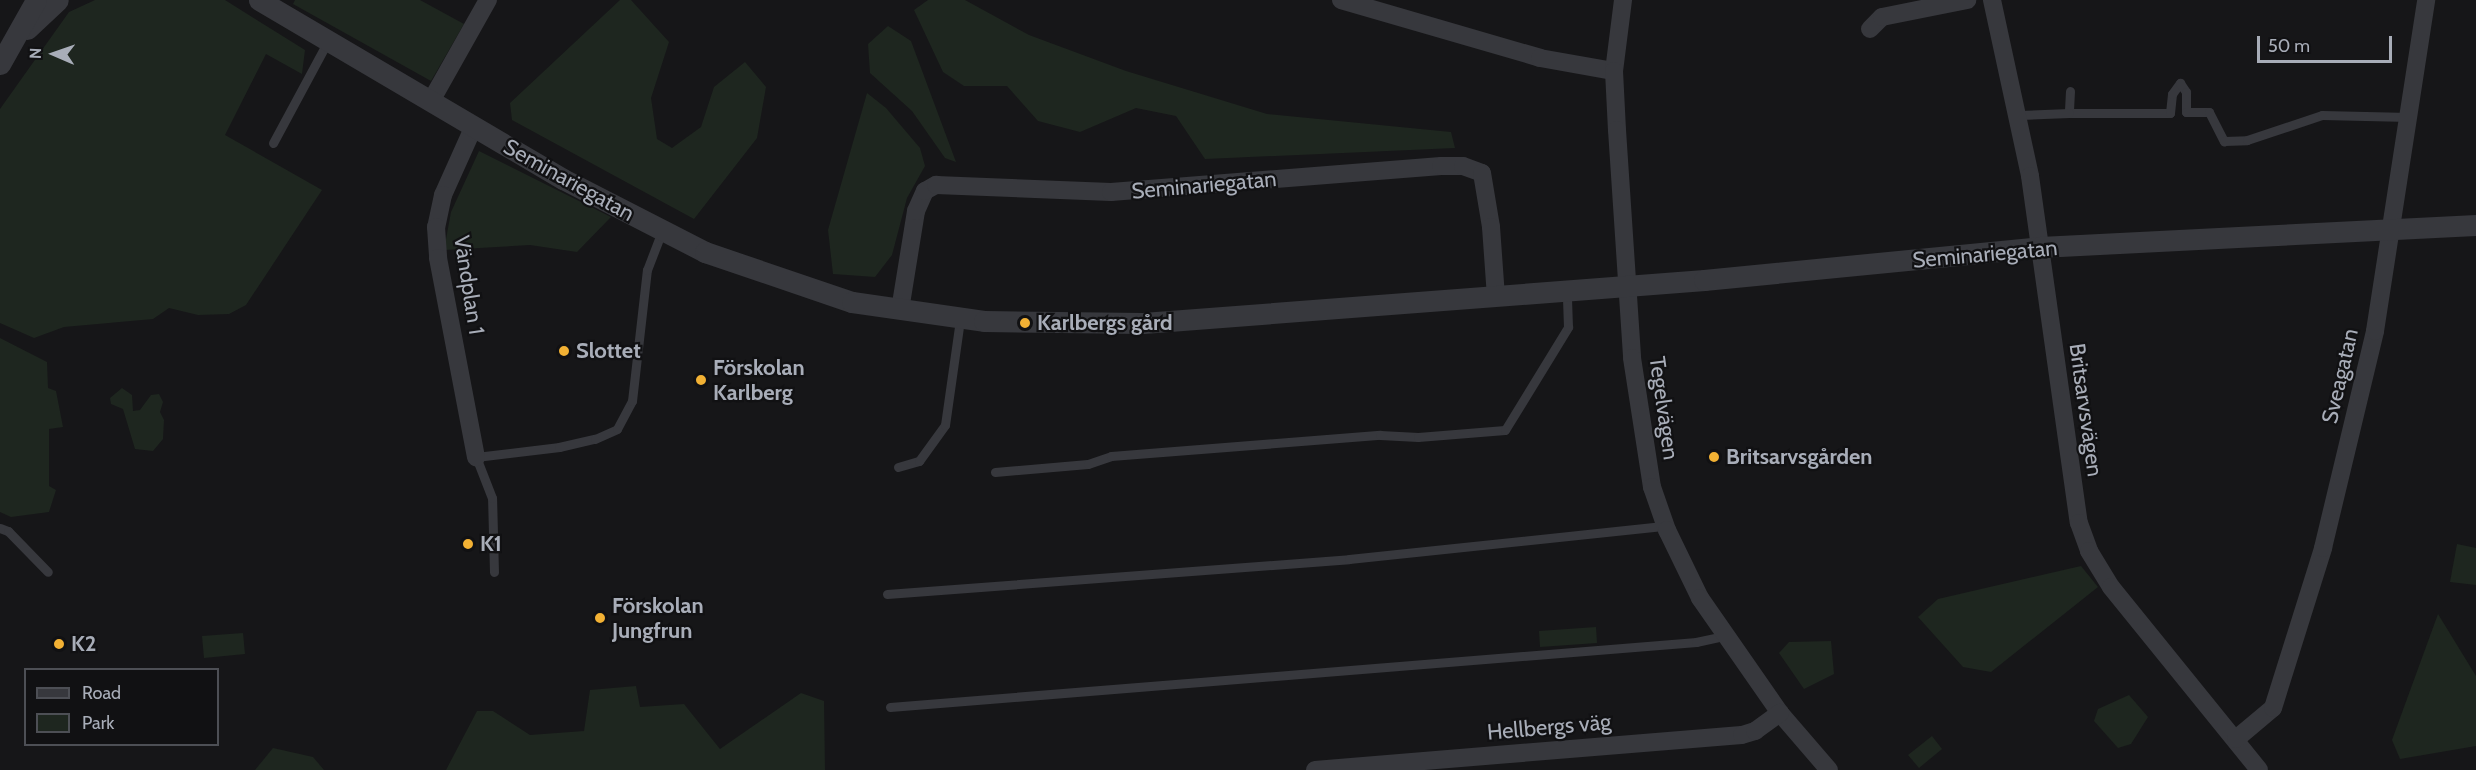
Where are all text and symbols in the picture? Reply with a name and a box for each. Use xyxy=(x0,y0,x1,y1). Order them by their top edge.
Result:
north arrow xyxy=(24,24,84,84)
scale bar xyxy=(2260,24,2395,62)
text: 50 m xyxy=(2268,35,2310,57)
text: N xyxy=(26,47,45,59)
street label: Seminariegatan xyxy=(499,133,639,227)
street label: Seminariegatan xyxy=(1130,166,1278,204)
street label: Vändplan 1 xyxy=(448,234,490,336)
street label: Seminariegatan xyxy=(1911,235,2059,273)
place label: Karlbergs gård xyxy=(1037,310,1173,336)
marker: Karlbergs gård xyxy=(1018,316,1032,330)
street label: Sveagatan xyxy=(2316,326,2364,426)
place label: Slottet xyxy=(576,338,641,364)
street label: Britsarvsvägen xyxy=(2064,342,2108,478)
marker: Slottet xyxy=(557,344,571,358)
place label: Förskolan Karlberg xyxy=(713,354,805,406)
street label: Tegelvägen xyxy=(1644,355,1684,461)
marker: Förskolan Karlberg xyxy=(694,373,708,387)
place label: Britsarvsgården xyxy=(1726,444,1872,470)
marker: Britsarvsgården xyxy=(1707,450,1721,464)
place label: K1 xyxy=(480,531,502,557)
marker: K1 xyxy=(461,537,475,551)
place label: Förskolan Jungfrun xyxy=(612,592,704,644)
marker: Förskolan Jungfrun xyxy=(593,611,607,625)
place label: K2 xyxy=(71,631,96,657)
marker: K2 xyxy=(52,637,66,651)
legend xyxy=(24,668,219,746)
text: Road xyxy=(82,682,121,704)
street label: Hellbergs väg xyxy=(1486,708,1612,746)
text: Park xyxy=(82,712,114,734)

